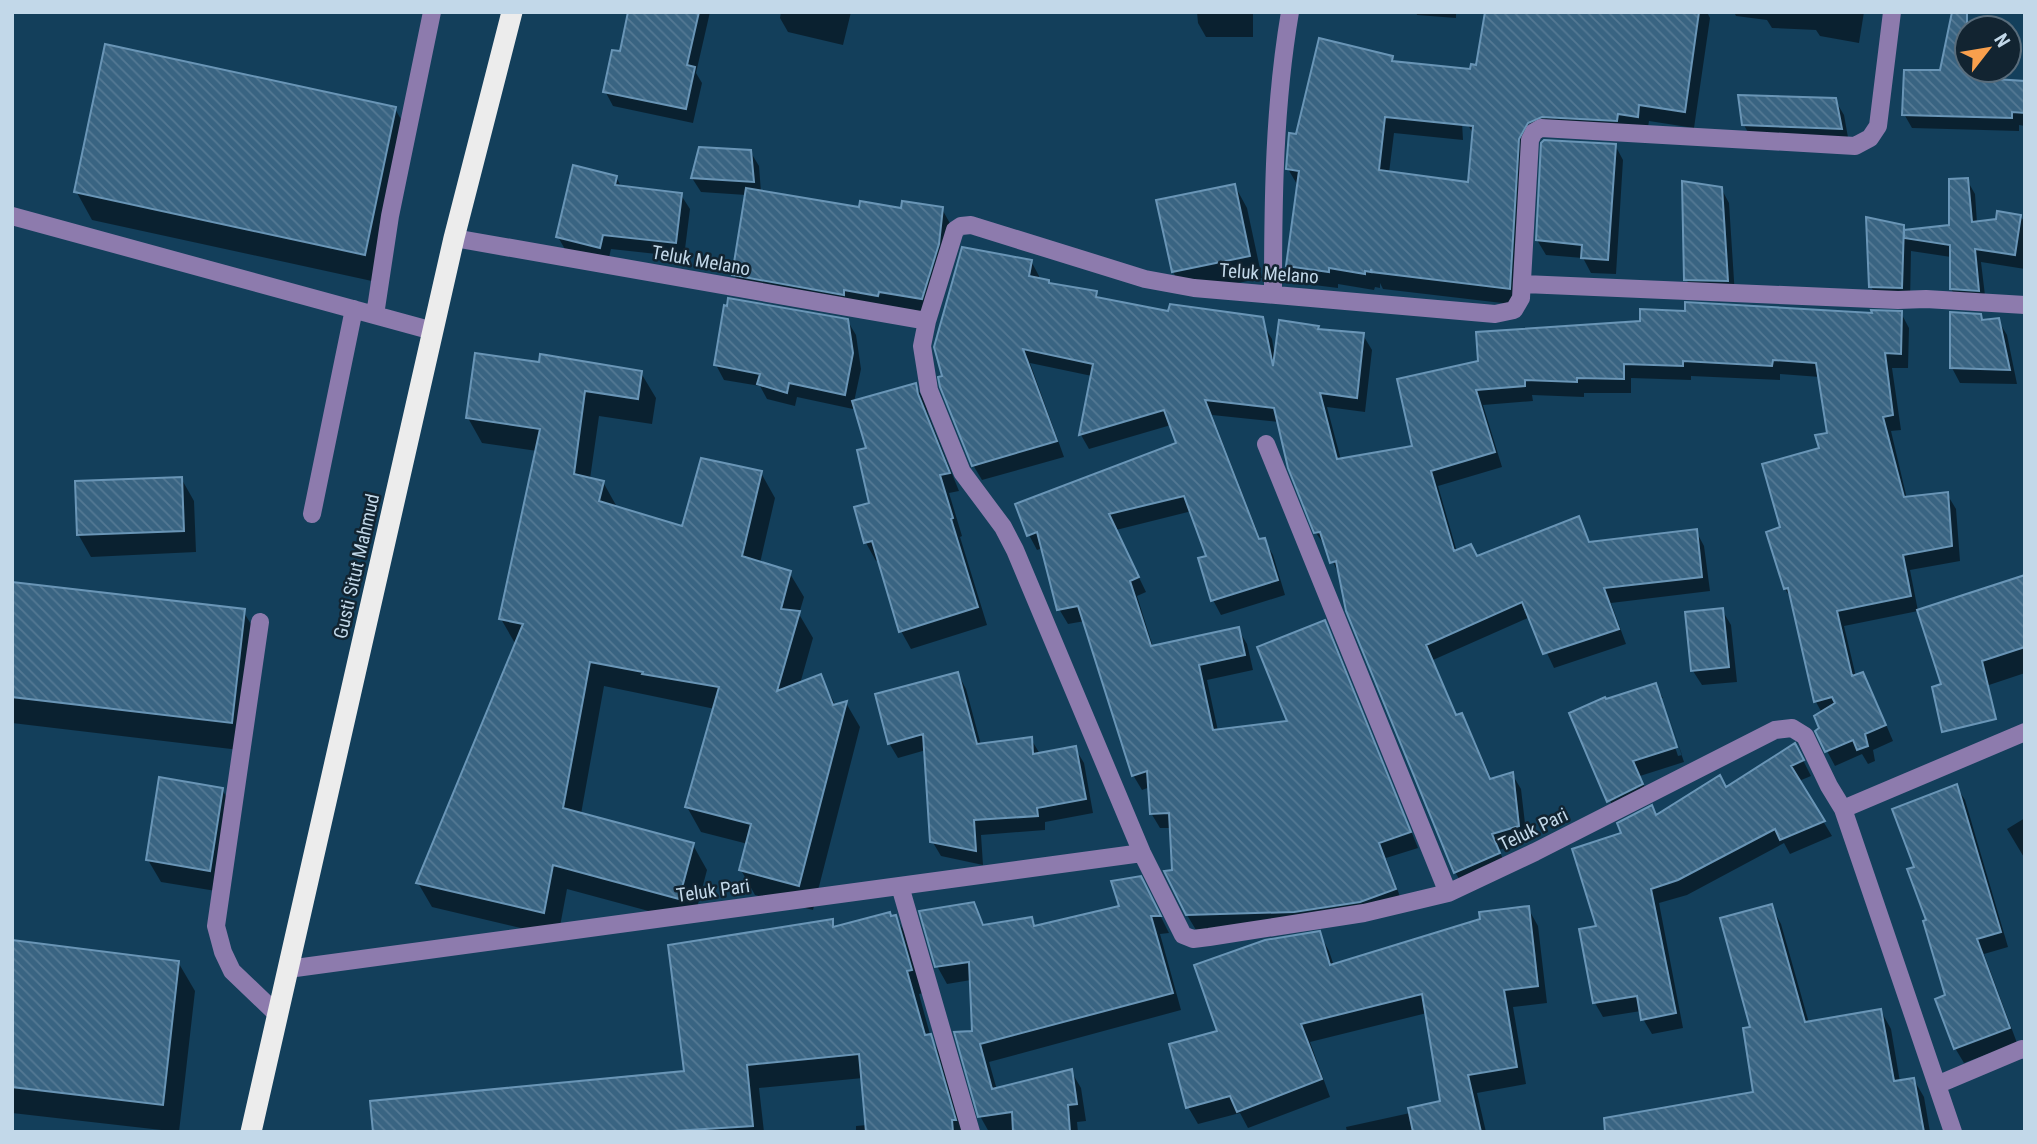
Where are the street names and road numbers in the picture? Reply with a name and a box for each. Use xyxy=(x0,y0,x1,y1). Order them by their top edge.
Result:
street label: Teluk Melano xyxy=(650,241,752,280)
street label: Teluk Melano xyxy=(1218,259,1320,288)
street label: Gusti Situt Mahmud xyxy=(329,491,384,641)
street label: Teluk Pari xyxy=(1495,803,1572,856)
street label: Teluk Pari xyxy=(675,874,751,907)

